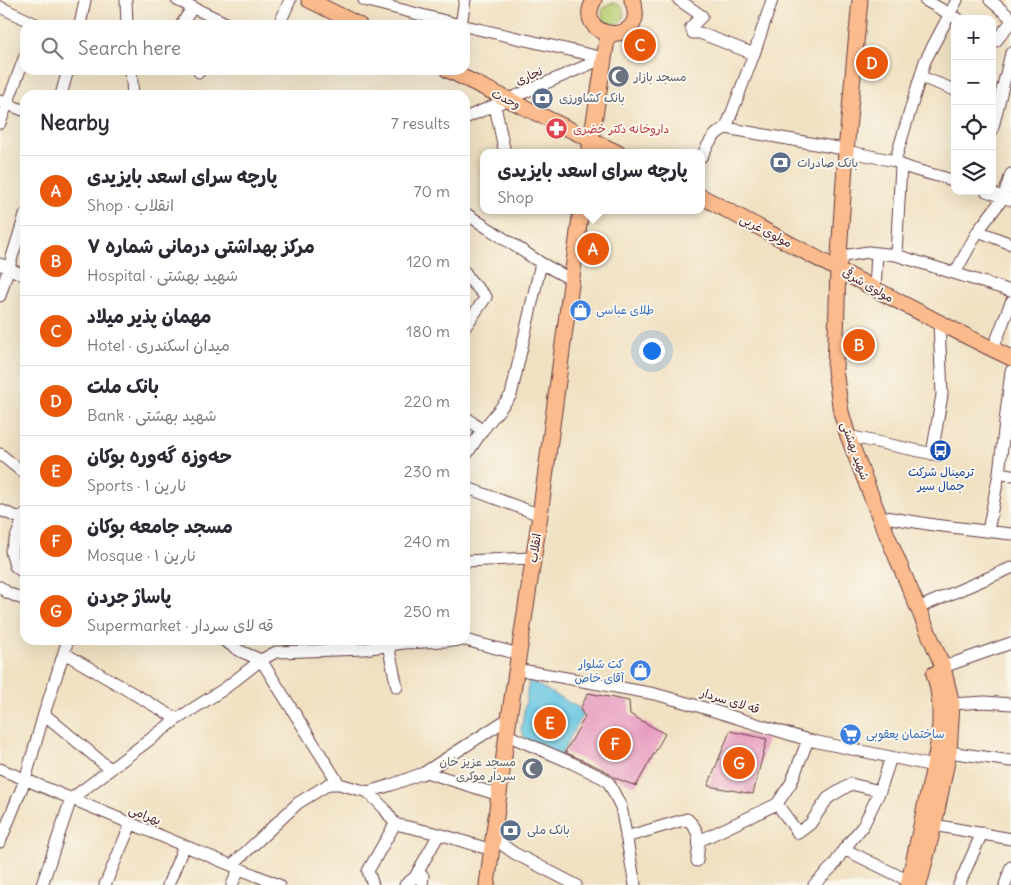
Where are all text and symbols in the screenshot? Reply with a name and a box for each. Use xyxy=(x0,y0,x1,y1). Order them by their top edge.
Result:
map controls xyxy=(951,15,996,195)
button: + xyxy=(951,15,996,60)
search box xyxy=(20,20,470,75)
pin: C xyxy=(624,26,656,64)
icon: search xyxy=(38,34,66,62)
text: Search here xyxy=(78,36,181,60)
pin: D xyxy=(856,44,888,82)
button: − xyxy=(951,60,996,105)
street label: نجاری xyxy=(513,63,545,89)
mosque icon: مسجد بازار xyxy=(606,65,630,89)
place label: مسجد بازار xyxy=(633,69,687,85)
street label: وحدت xyxy=(489,85,523,113)
bank icon: بانک کشاورزی xyxy=(531,86,555,110)
place label: بانک کشاورزی xyxy=(559,90,625,106)
button: locate xyxy=(951,105,996,150)
text: Nearby xyxy=(40,109,110,136)
text: 7 results xyxy=(391,113,450,133)
pharmacy icon: داروخانه دکتر خضری xyxy=(545,117,569,141)
place label: داروخانه دکتر خضری xyxy=(573,121,669,137)
popup xyxy=(480,149,705,214)
button: layers xyxy=(951,150,996,195)
bank icon: بانک صادرات xyxy=(769,151,793,175)
place label: بانک صادرات xyxy=(797,155,858,171)
text: پارچه سرای اسعد بایزیدی xyxy=(497,158,688,182)
text: پارچه سرای اسعد بایزیدی xyxy=(87,164,277,188)
text: A xyxy=(51,181,61,201)
text: 70 m xyxy=(414,181,450,201)
text: Shop xyxy=(497,187,534,207)
text: Shop · انقلاب xyxy=(87,195,174,215)
street label: مولوی غربی xyxy=(737,211,795,251)
pin: A xyxy=(577,230,609,268)
text: مرکز بهداشتی درمانی شماره ۷ xyxy=(87,234,315,258)
text: B xyxy=(51,251,61,271)
text: 120 m xyxy=(407,251,450,271)
street label: مولوی شرقی xyxy=(839,264,897,306)
text: Hospital · شهید بهشتی xyxy=(87,265,238,285)
shop icon: طلای عباسی xyxy=(568,298,592,322)
place label: طلای عباسی xyxy=(596,302,654,318)
text: مهمان پذیر میلاد xyxy=(87,304,212,328)
text: C xyxy=(51,321,61,341)
text: 180 m xyxy=(406,321,450,341)
pin: B xyxy=(843,326,875,364)
text: Hotel · میدان اسکندری xyxy=(87,335,230,355)
your location xyxy=(639,338,665,364)
text: بانک ملت xyxy=(87,374,159,398)
text: D xyxy=(50,391,62,411)
text: 220 m xyxy=(404,391,450,411)
text: Bank · شهید بهشتی xyxy=(87,405,217,425)
street label: شهید بهشتی xyxy=(837,420,873,482)
bus stop icon: ترمینال شرکت جمال سیر xyxy=(929,439,953,463)
text: حه‌وزه گه‌وره بوکان xyxy=(87,444,232,468)
text: E xyxy=(51,461,61,481)
text: 230 m xyxy=(404,461,450,481)
place label: ترمینال شرکت جمال سیر xyxy=(908,464,975,494)
text: Sports · نارین ۱ xyxy=(87,475,186,495)
text: مسجد جامعه بوکان xyxy=(87,514,233,538)
text: F xyxy=(51,531,61,551)
text: 240 m xyxy=(404,531,450,551)
street label: انقلاب xyxy=(525,532,545,564)
text: Mosque · نارین ۱ xyxy=(87,545,196,565)
text: پاساژ جردن xyxy=(87,584,171,608)
text: G xyxy=(50,601,62,621)
text: 250 m xyxy=(404,601,450,621)
text: Supermarket · قه لای سردار xyxy=(87,615,274,635)
place label: کت شلوار آقای خاص xyxy=(575,656,625,685)
shop icon: کت شلوار آقای خاص xyxy=(628,659,652,683)
street label: قه لای سردار xyxy=(698,684,761,717)
pin: E xyxy=(534,704,566,742)
supermarket icon: ساختمان یعقوبی xyxy=(838,722,862,746)
pin: F xyxy=(599,725,631,763)
place label: ساختمان یعقوبی xyxy=(866,726,944,742)
pin: G xyxy=(723,744,755,782)
place label: مسجد عزیز خان سردار موکری xyxy=(440,754,516,783)
mosque icon: مسجد عزیز خان سردار موکری xyxy=(520,757,544,781)
street label: بهرامی xyxy=(126,801,164,829)
bank icon: بانک ملی xyxy=(499,818,523,842)
place label: بانک ملی xyxy=(527,822,570,838)

